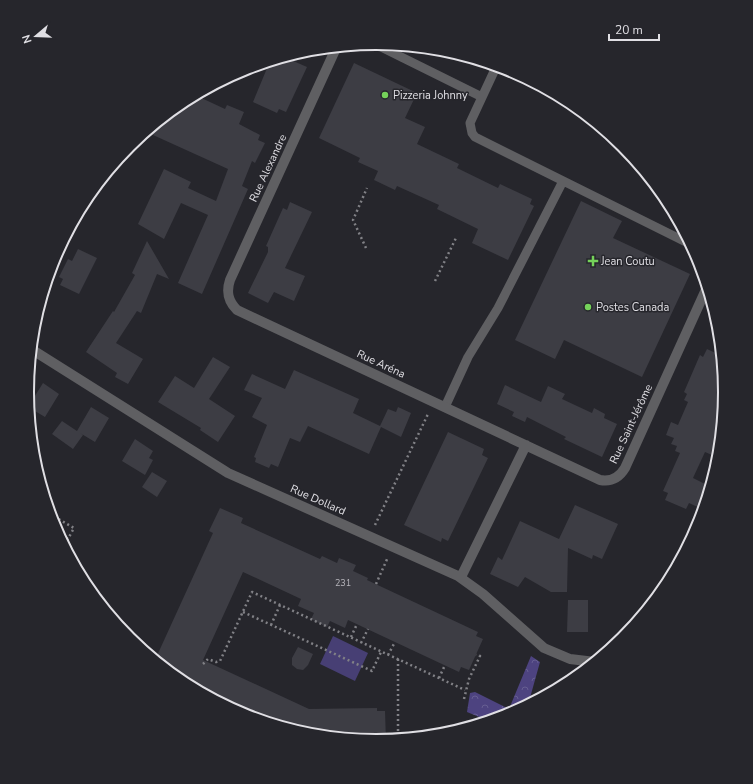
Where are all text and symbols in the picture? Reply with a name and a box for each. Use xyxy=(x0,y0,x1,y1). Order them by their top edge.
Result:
north arrow xyxy=(16,16,56,56)
scale bar xyxy=(609,16,659,42)
text: 20 m xyxy=(615,22,643,38)
text: N xyxy=(19,33,35,45)
place label: Pizzeria Johnny xyxy=(393,88,468,103)
marker: Pizzeria Johnny xyxy=(380,90,390,100)
street label: Rue Alexandre xyxy=(246,132,290,204)
place label: Jean Coutu xyxy=(600,254,655,269)
marker: Jean Coutu xyxy=(588,256,598,266)
place label: Postes Canada xyxy=(596,300,669,315)
marker: Postes Canada xyxy=(583,302,593,312)
street label: Rue Aréna xyxy=(354,346,408,382)
street label: Rue Saint-Jérôme xyxy=(606,382,656,466)
street label: Rue Dollard xyxy=(288,481,348,519)
house number: 231 xyxy=(335,577,351,589)

